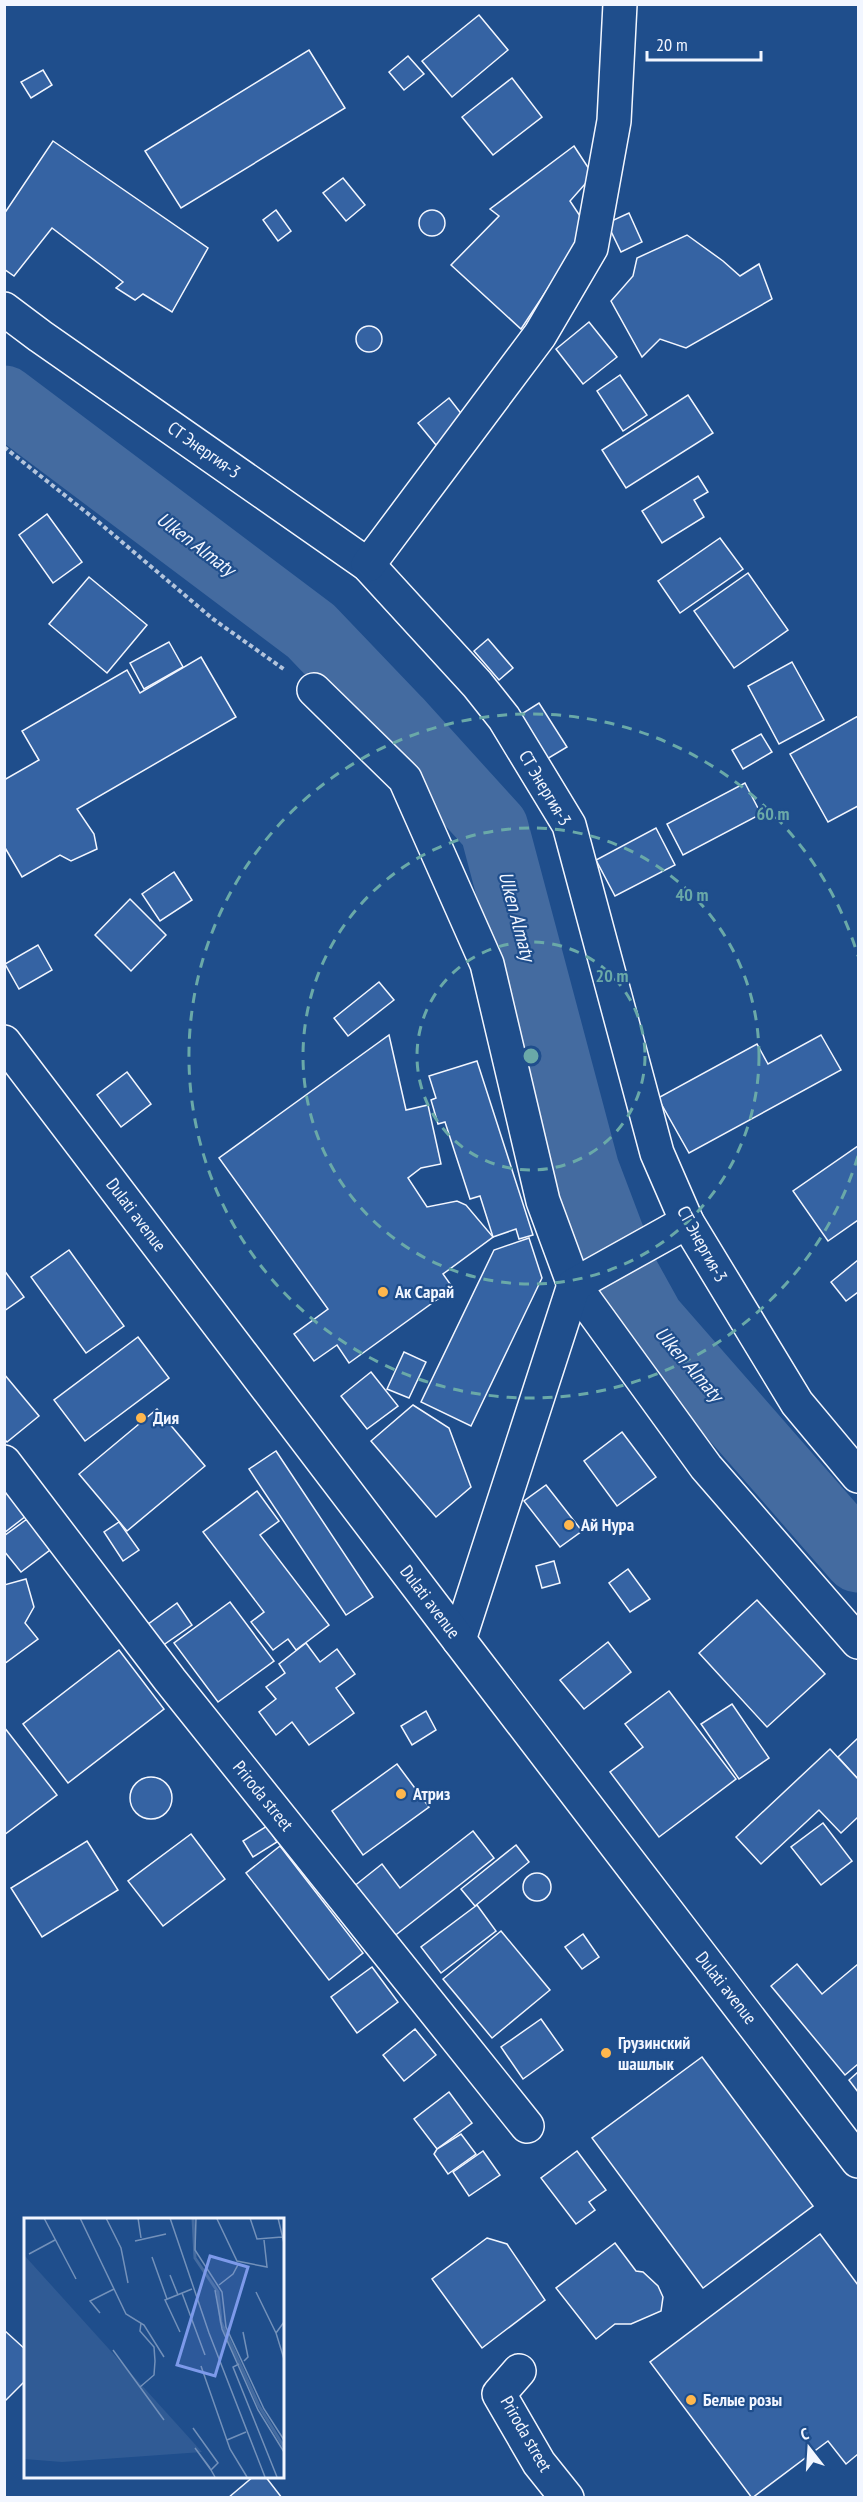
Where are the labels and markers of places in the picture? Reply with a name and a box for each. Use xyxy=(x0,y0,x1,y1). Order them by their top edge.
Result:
centre of rings xyxy=(521,1046,541,1066)
place label: Ак Сарай xyxy=(394,1280,454,1303)
marker: Ак Сарай xyxy=(376,1285,390,1299)
place label: Дия xyxy=(153,1406,179,1429)
marker: Дия xyxy=(134,1411,148,1425)
place label: Ай Нура xyxy=(580,1513,634,1536)
marker: Ай Нура xyxy=(562,1518,576,1532)
place label: Атриз xyxy=(412,1782,450,1805)
marker: Атриз xyxy=(394,1787,408,1801)
place label: Грузинский шашлык xyxy=(618,2031,690,2075)
marker: Грузинский шашлык xyxy=(599,2046,613,2060)
place label: Белые розы xyxy=(703,2388,782,2411)
marker: Белые розы xyxy=(684,2393,698,2407)

